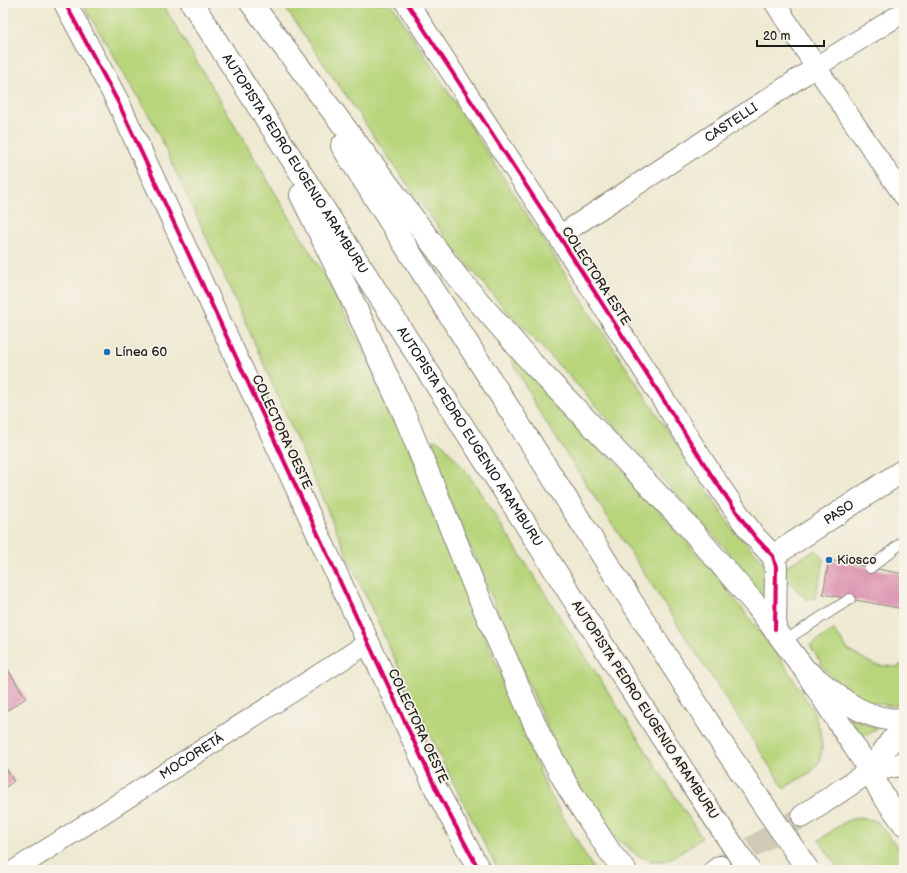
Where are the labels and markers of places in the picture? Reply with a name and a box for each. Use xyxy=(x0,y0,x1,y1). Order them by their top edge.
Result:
place label: Línea 60 xyxy=(115,344,167,360)
marker: Línea 60 xyxy=(102,347,112,357)
place label: Kiosco xyxy=(837,552,877,568)
marker: Kiosco xyxy=(824,555,834,565)

